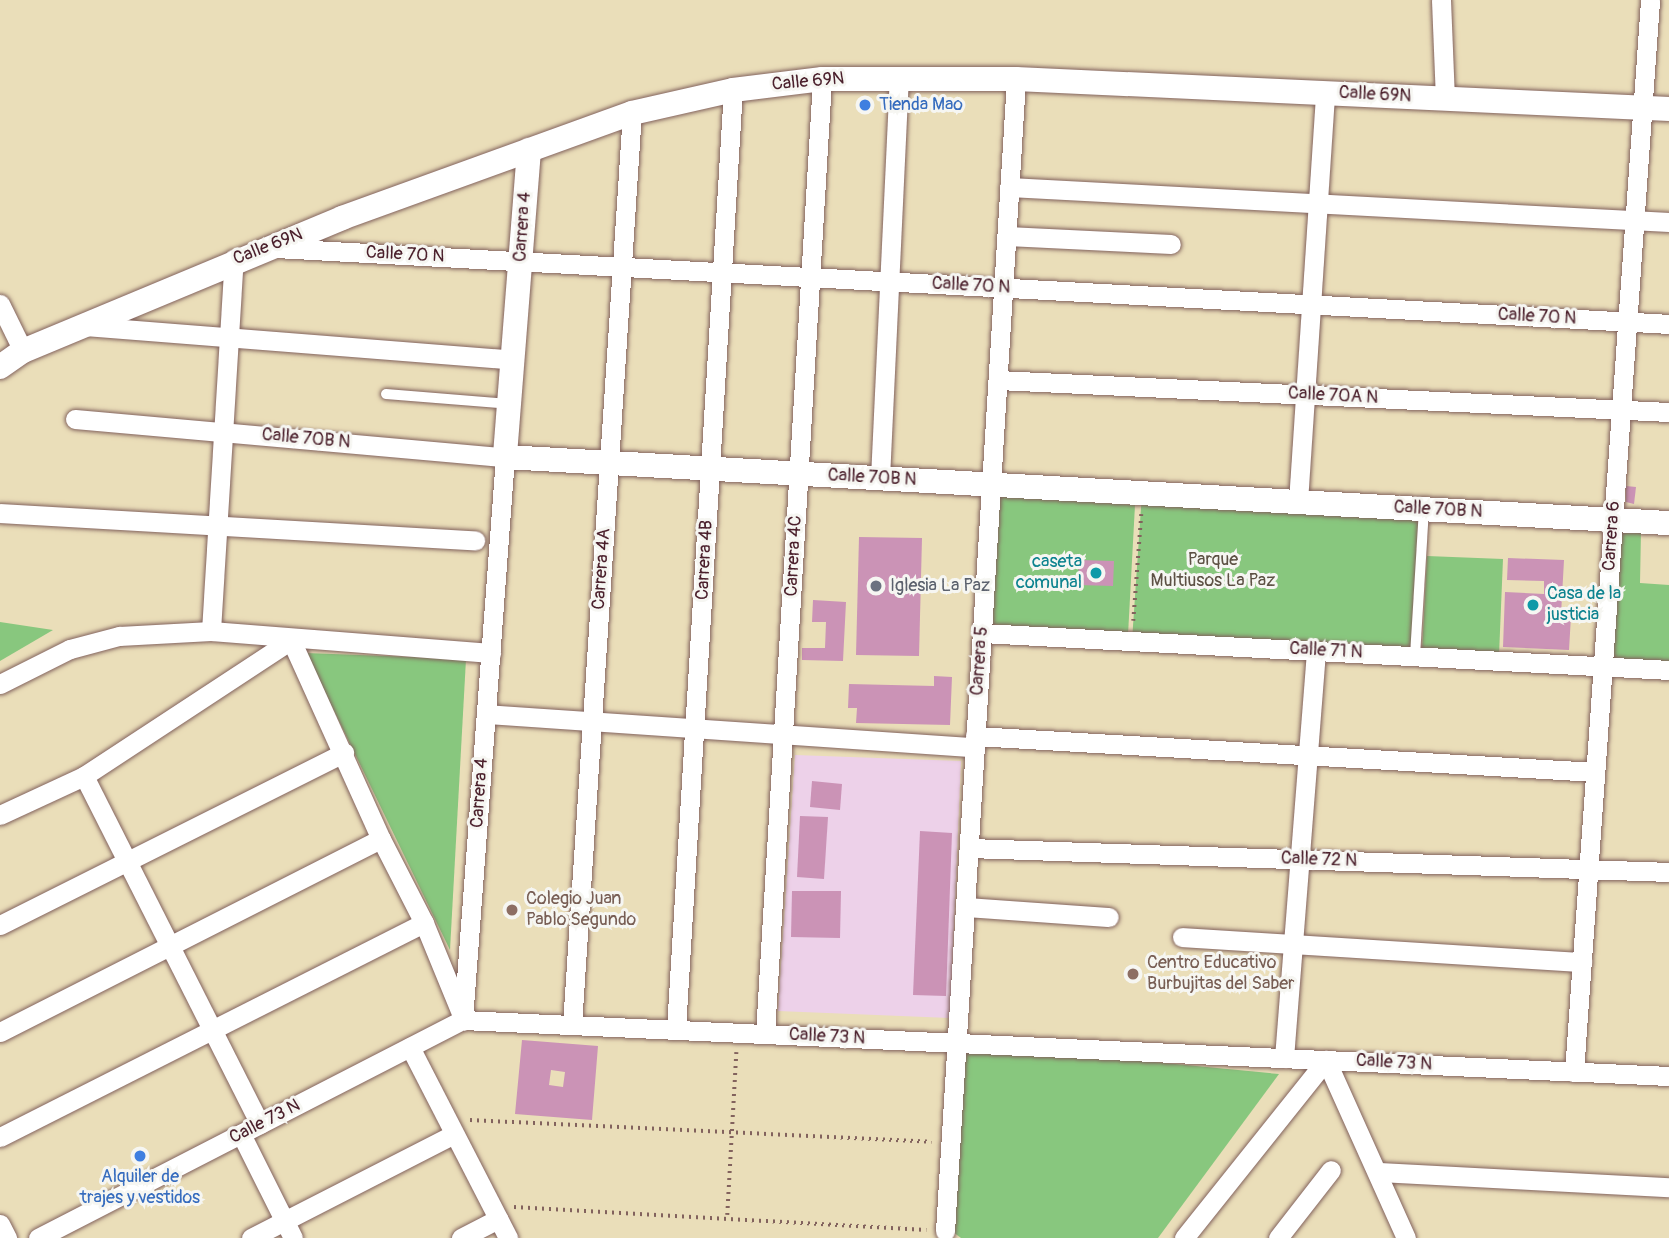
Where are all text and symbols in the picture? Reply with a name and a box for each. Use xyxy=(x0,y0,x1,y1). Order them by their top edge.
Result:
street label: Calle 69N xyxy=(771,68,845,96)
street label: Calle 69N xyxy=(1338,82,1412,108)
place label: Tienda Mao xyxy=(879,94,963,116)
marker: Tienda Mao xyxy=(857,97,873,113)
street label: Carrera 4 xyxy=(510,191,536,263)
street label: Calle 69N xyxy=(230,224,306,270)
street label: Calle 70 N xyxy=(365,242,445,268)
street label: Calle 70 N xyxy=(931,273,1011,299)
street label: Calle 70 N xyxy=(1497,304,1577,330)
street label: Calle 70A N xyxy=(1287,383,1379,409)
street label: Calle 70B N xyxy=(261,424,351,454)
street label: Calle 70B N xyxy=(827,465,917,491)
street label: Calle 70B N xyxy=(1393,497,1483,523)
street label: Carrera 6 xyxy=(1599,500,1625,572)
street label: Carrera 4C xyxy=(781,515,807,597)
street label: Carrera 4B xyxy=(692,519,718,601)
street label: Carrera 4A xyxy=(588,528,616,610)
park label: Parque Multiusos La Paz xyxy=(1151,550,1275,592)
place label: caseta comunal xyxy=(1016,552,1082,594)
marker: caseta comunal xyxy=(1088,565,1104,581)
place label: Iglesia La Paz xyxy=(890,575,990,597)
marker: Iglesia La Paz xyxy=(868,578,884,594)
place label: Casa de la justicia xyxy=(1547,584,1621,626)
marker: Casa de la justicia xyxy=(1525,597,1541,613)
street label: Carrera 5 xyxy=(967,626,993,696)
street label: Calle 71 N xyxy=(1289,638,1363,664)
street label: Carrera 4 xyxy=(467,757,493,829)
street label: Calle 72 N xyxy=(1280,848,1358,872)
place label: Colegio Juan Pablo Segundo xyxy=(526,889,636,932)
marker: Colegio Juan Pablo Segundo xyxy=(504,902,520,918)
place label: Centro Educativo Burbujitas del Saber xyxy=(1147,953,1295,996)
marker: Centro Educativo Burbujitas del Saber xyxy=(1125,966,1141,982)
street label: Calle 73 N xyxy=(788,1024,866,1050)
street label: Calle 73 N xyxy=(1355,1050,1433,1076)
street label: Calle 73 N xyxy=(226,1095,304,1149)
marker: Alquiler de trajes y vestidos xyxy=(132,1148,148,1164)
place label: Alquiler de trajes y vestidos xyxy=(80,1167,200,1210)

